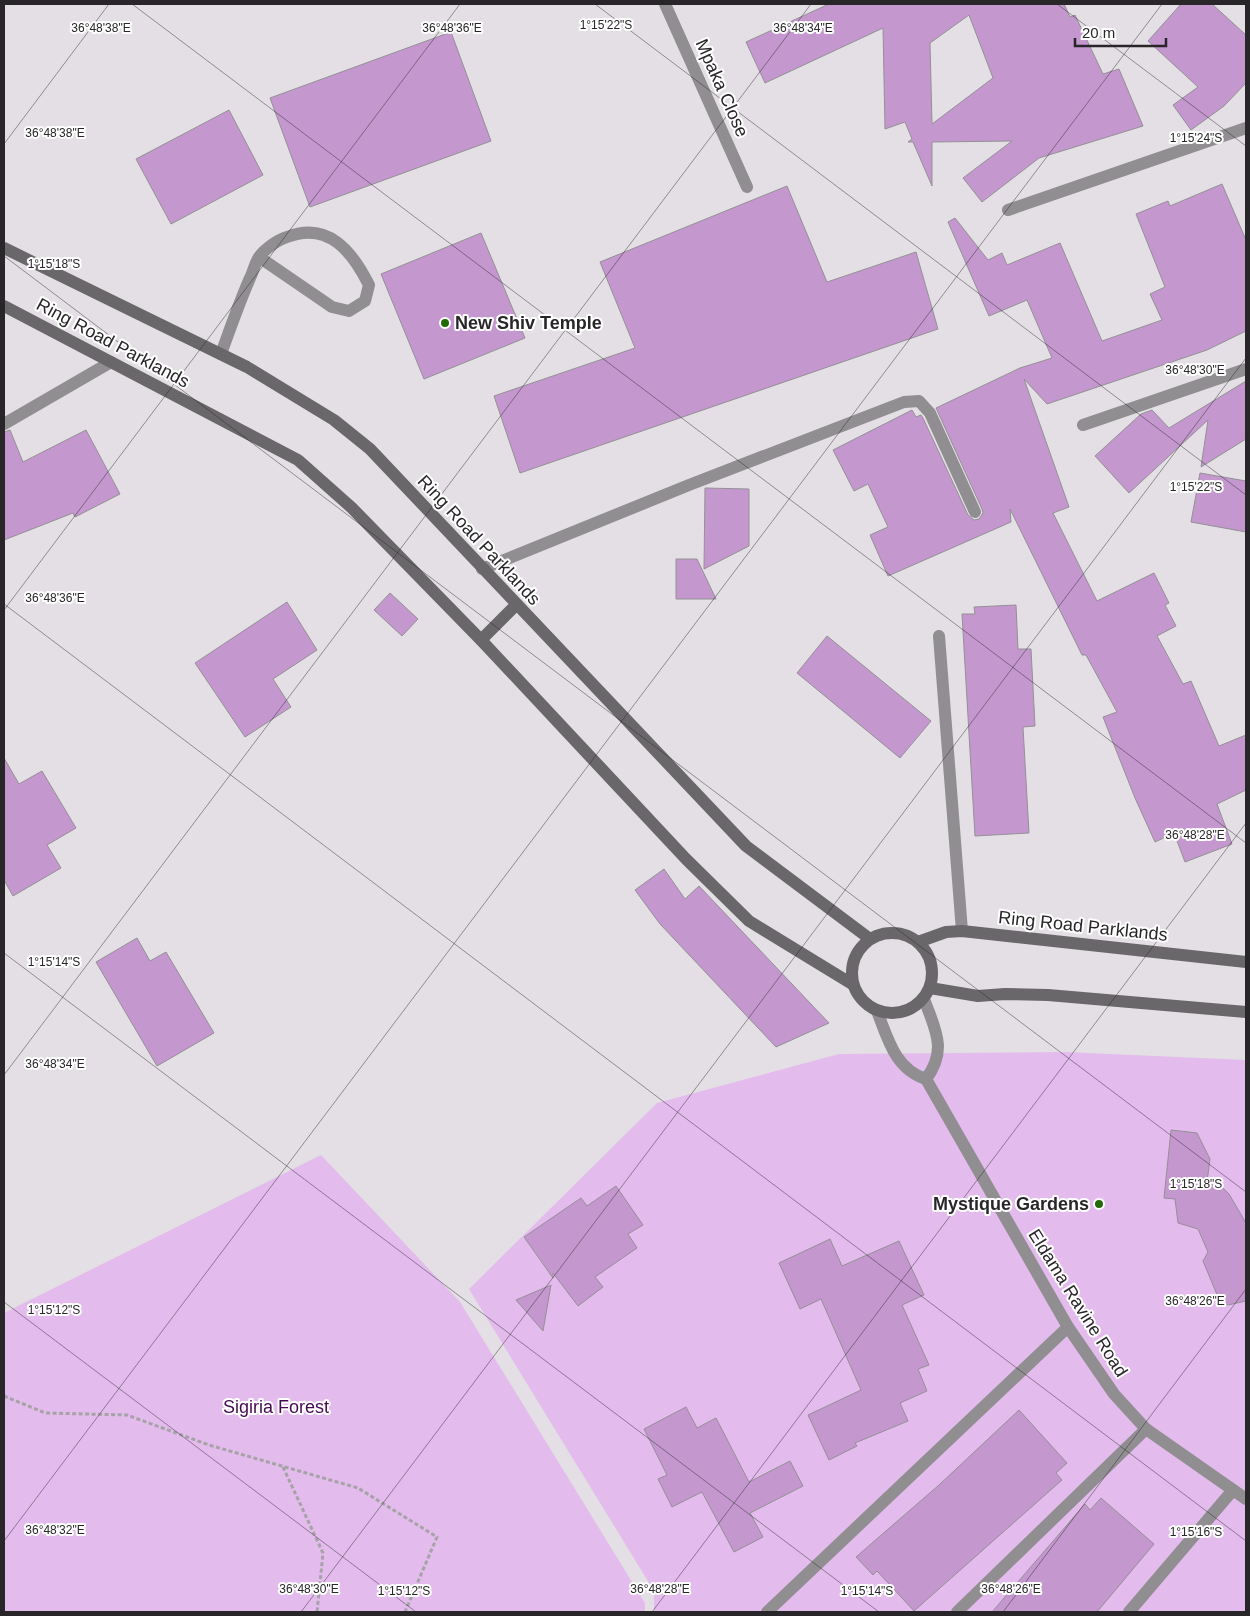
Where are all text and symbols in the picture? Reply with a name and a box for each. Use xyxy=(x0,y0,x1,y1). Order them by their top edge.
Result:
scale bar xyxy=(1075,15,1166,47)
text: 1°15'22"S xyxy=(580,18,632,32)
text: 36°48'38"E xyxy=(71,21,131,35)
text: 36°48'36"E xyxy=(422,21,482,35)
text: 36°48'34"E xyxy=(773,21,833,35)
text: 20 m xyxy=(1082,24,1115,41)
street label: Mpaka Close xyxy=(692,36,752,140)
text: 36°48'38"E xyxy=(25,126,85,140)
text: 1°15'24"S xyxy=(1170,131,1222,145)
text: 1°15'18"S xyxy=(28,257,80,271)
street label: Ring Road Parklands xyxy=(33,294,193,392)
place label: New Shiv Temple xyxy=(455,313,602,333)
marker: New Shiv Temple xyxy=(439,317,451,329)
text: 36°48'30"E xyxy=(1165,363,1225,377)
street label: Ring Road Parklands xyxy=(414,471,544,609)
text: 1°15'22"S xyxy=(1170,480,1222,494)
text: 36°48'36"E xyxy=(25,591,85,605)
text: 36°48'28"E xyxy=(1165,828,1225,842)
street label: Ring Road Parklands xyxy=(997,907,1169,945)
text: 1°15'14"S xyxy=(28,955,80,969)
text: 36°48'34"E xyxy=(25,1057,85,1071)
text: 1°15'18"S xyxy=(1170,1177,1222,1191)
place label: Mystique Gardens xyxy=(933,1194,1089,1214)
marker: Mystique Gardens xyxy=(1093,1198,1105,1210)
street label: Eldama Ravine Road xyxy=(1024,1226,1132,1380)
text: 36°48'26"E xyxy=(1165,1294,1225,1308)
text: 1°15'12"S xyxy=(28,1303,80,1317)
park label: Sigiria Forest xyxy=(223,1397,329,1417)
text: 36°48'32"E xyxy=(25,1523,85,1537)
text: 1°15'16"S xyxy=(1170,1525,1222,1539)
text: 36°48'30"E xyxy=(279,1582,339,1596)
text: 36°48'28"E xyxy=(630,1582,690,1596)
text: 36°48'26"E xyxy=(981,1582,1041,1596)
text: 1°15'12"S xyxy=(378,1584,430,1598)
text: 1°15'14"S xyxy=(841,1584,893,1598)

